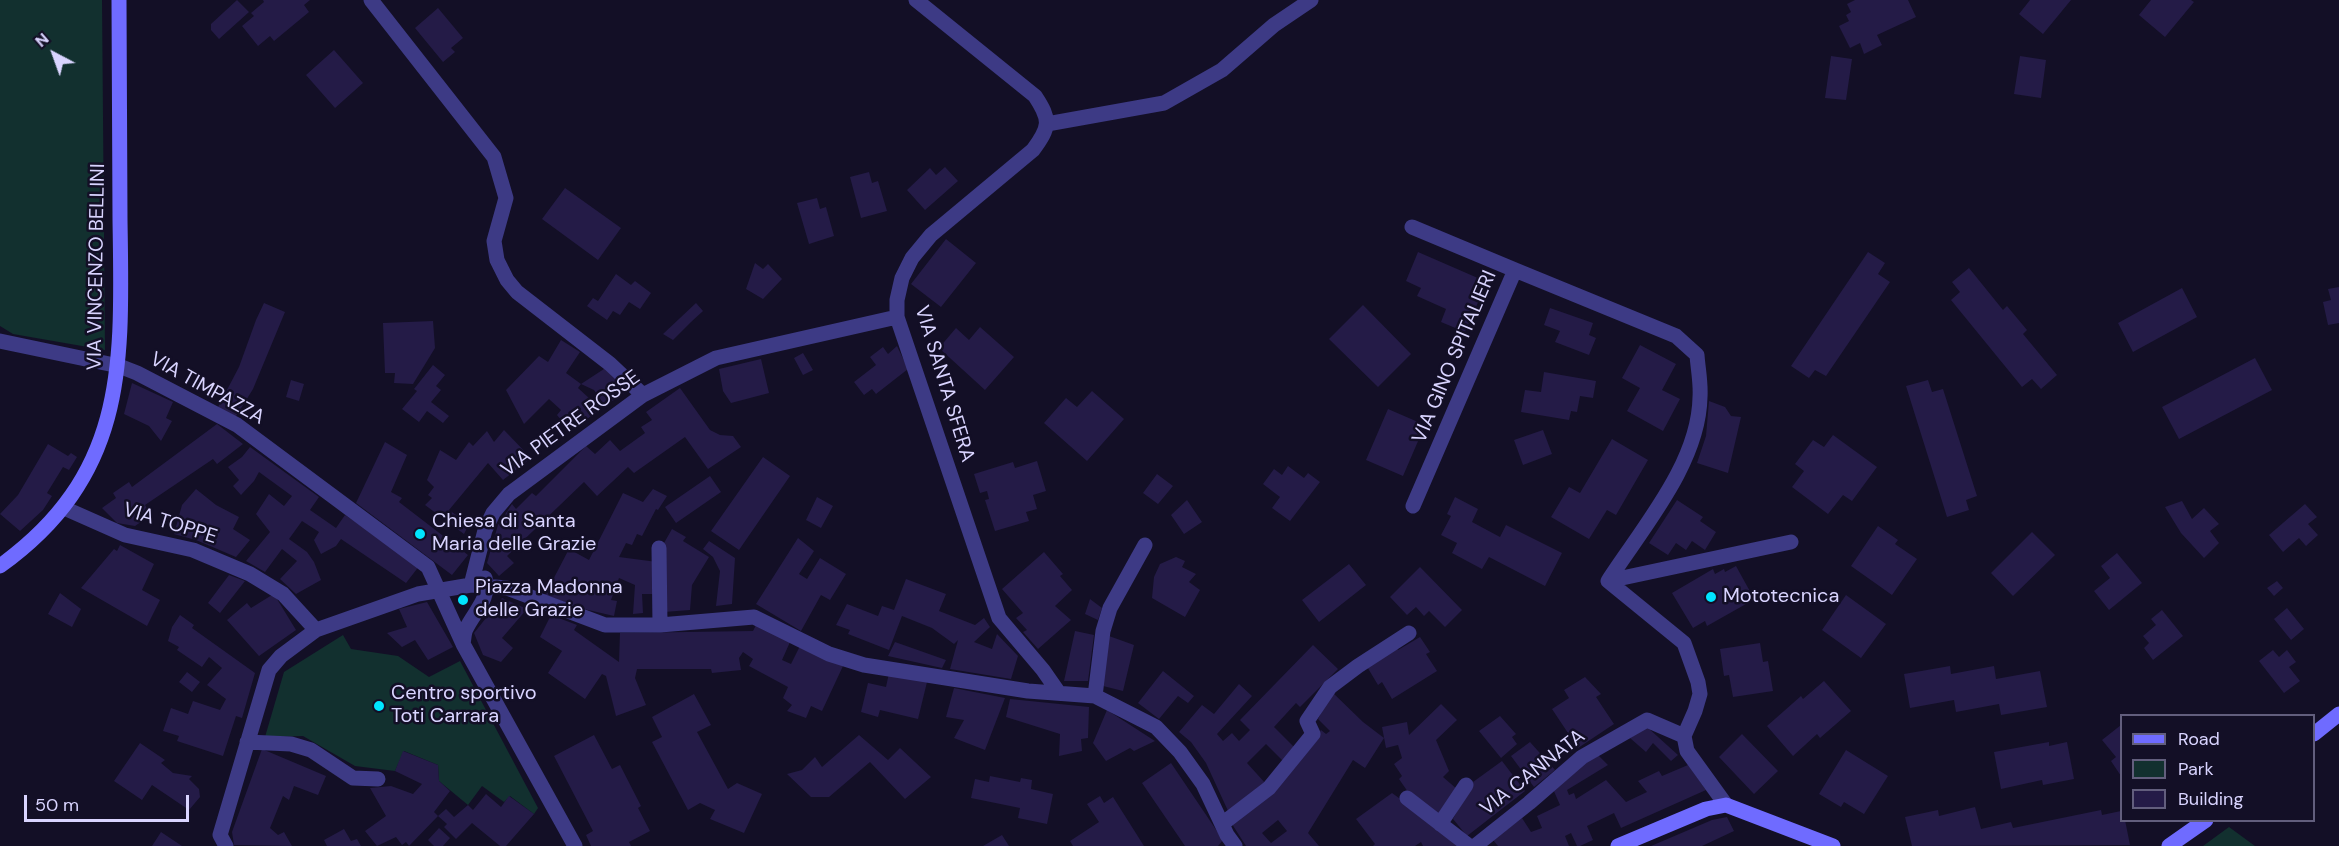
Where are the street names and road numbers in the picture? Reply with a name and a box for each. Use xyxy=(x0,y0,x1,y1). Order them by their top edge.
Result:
street label: VIA VINCENZO BELLINI xyxy=(83,163,111,371)
street label: VIA GINO SPITALIERI xyxy=(1408,267,1502,447)
street label: VIA SANTA SFERA xyxy=(909,303,979,465)
street label: VIA TIMPAZZA xyxy=(145,348,269,430)
street label: VIA PIETRE ROSSE xyxy=(497,366,645,482)
street label: VIA TOPPE xyxy=(120,498,220,550)
street label: VIA CANNATA xyxy=(1476,725,1590,821)

